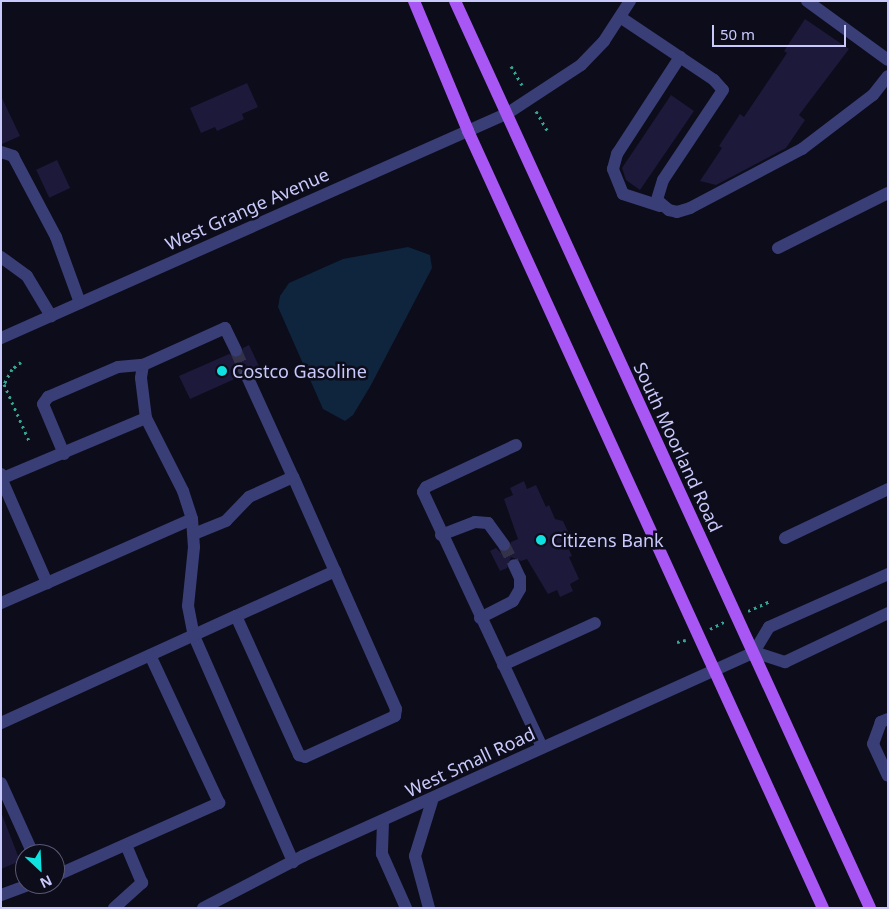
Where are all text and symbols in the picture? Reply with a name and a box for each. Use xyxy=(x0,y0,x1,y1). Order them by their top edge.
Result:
scale bar xyxy=(714,15,848,47)
text: 50 m xyxy=(720,24,755,44)
street label: West Grange Avenue xyxy=(162,163,332,255)
street label: South Moorland Road xyxy=(629,359,727,535)
place label: Costco Gasoline xyxy=(232,360,367,382)
marker: Costco Gasoline xyxy=(216,365,228,377)
place label: Citizens Bank xyxy=(551,529,664,551)
marker: Citizens Bank xyxy=(535,534,547,546)
street label: West Small Road xyxy=(402,723,538,801)
north arrow xyxy=(15,844,65,894)
text: N xyxy=(37,871,55,893)

